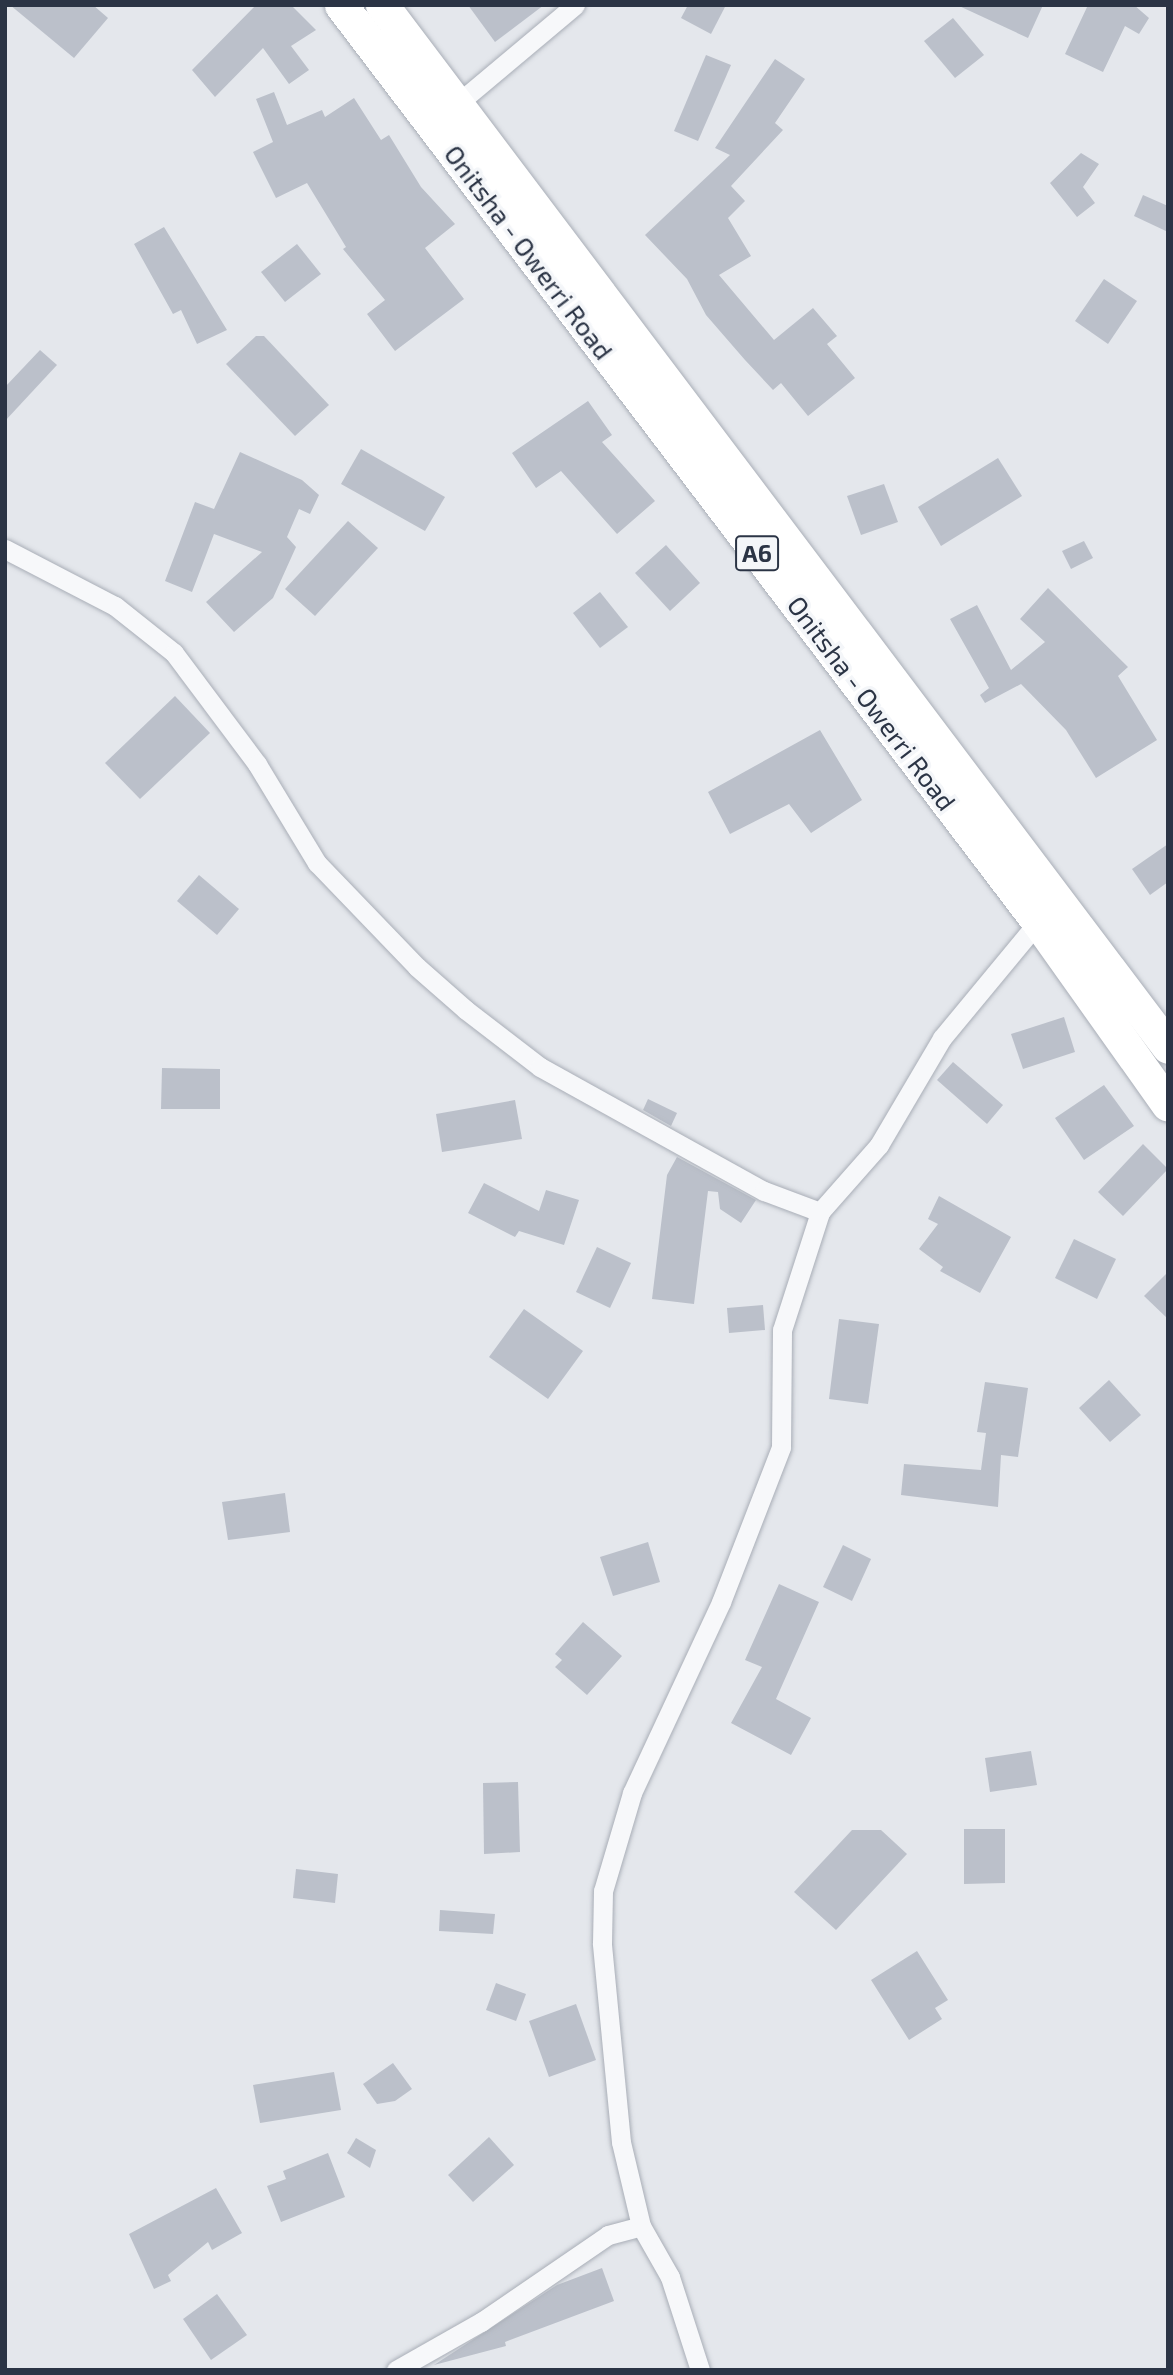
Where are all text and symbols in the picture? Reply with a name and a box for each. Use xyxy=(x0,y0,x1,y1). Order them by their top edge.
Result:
street label: Onitsha - Owerri Road xyxy=(438,139,620,365)
road number: A6 xyxy=(734,532,780,574)
street label: Onitsha - Owerri Road xyxy=(781,590,963,816)

